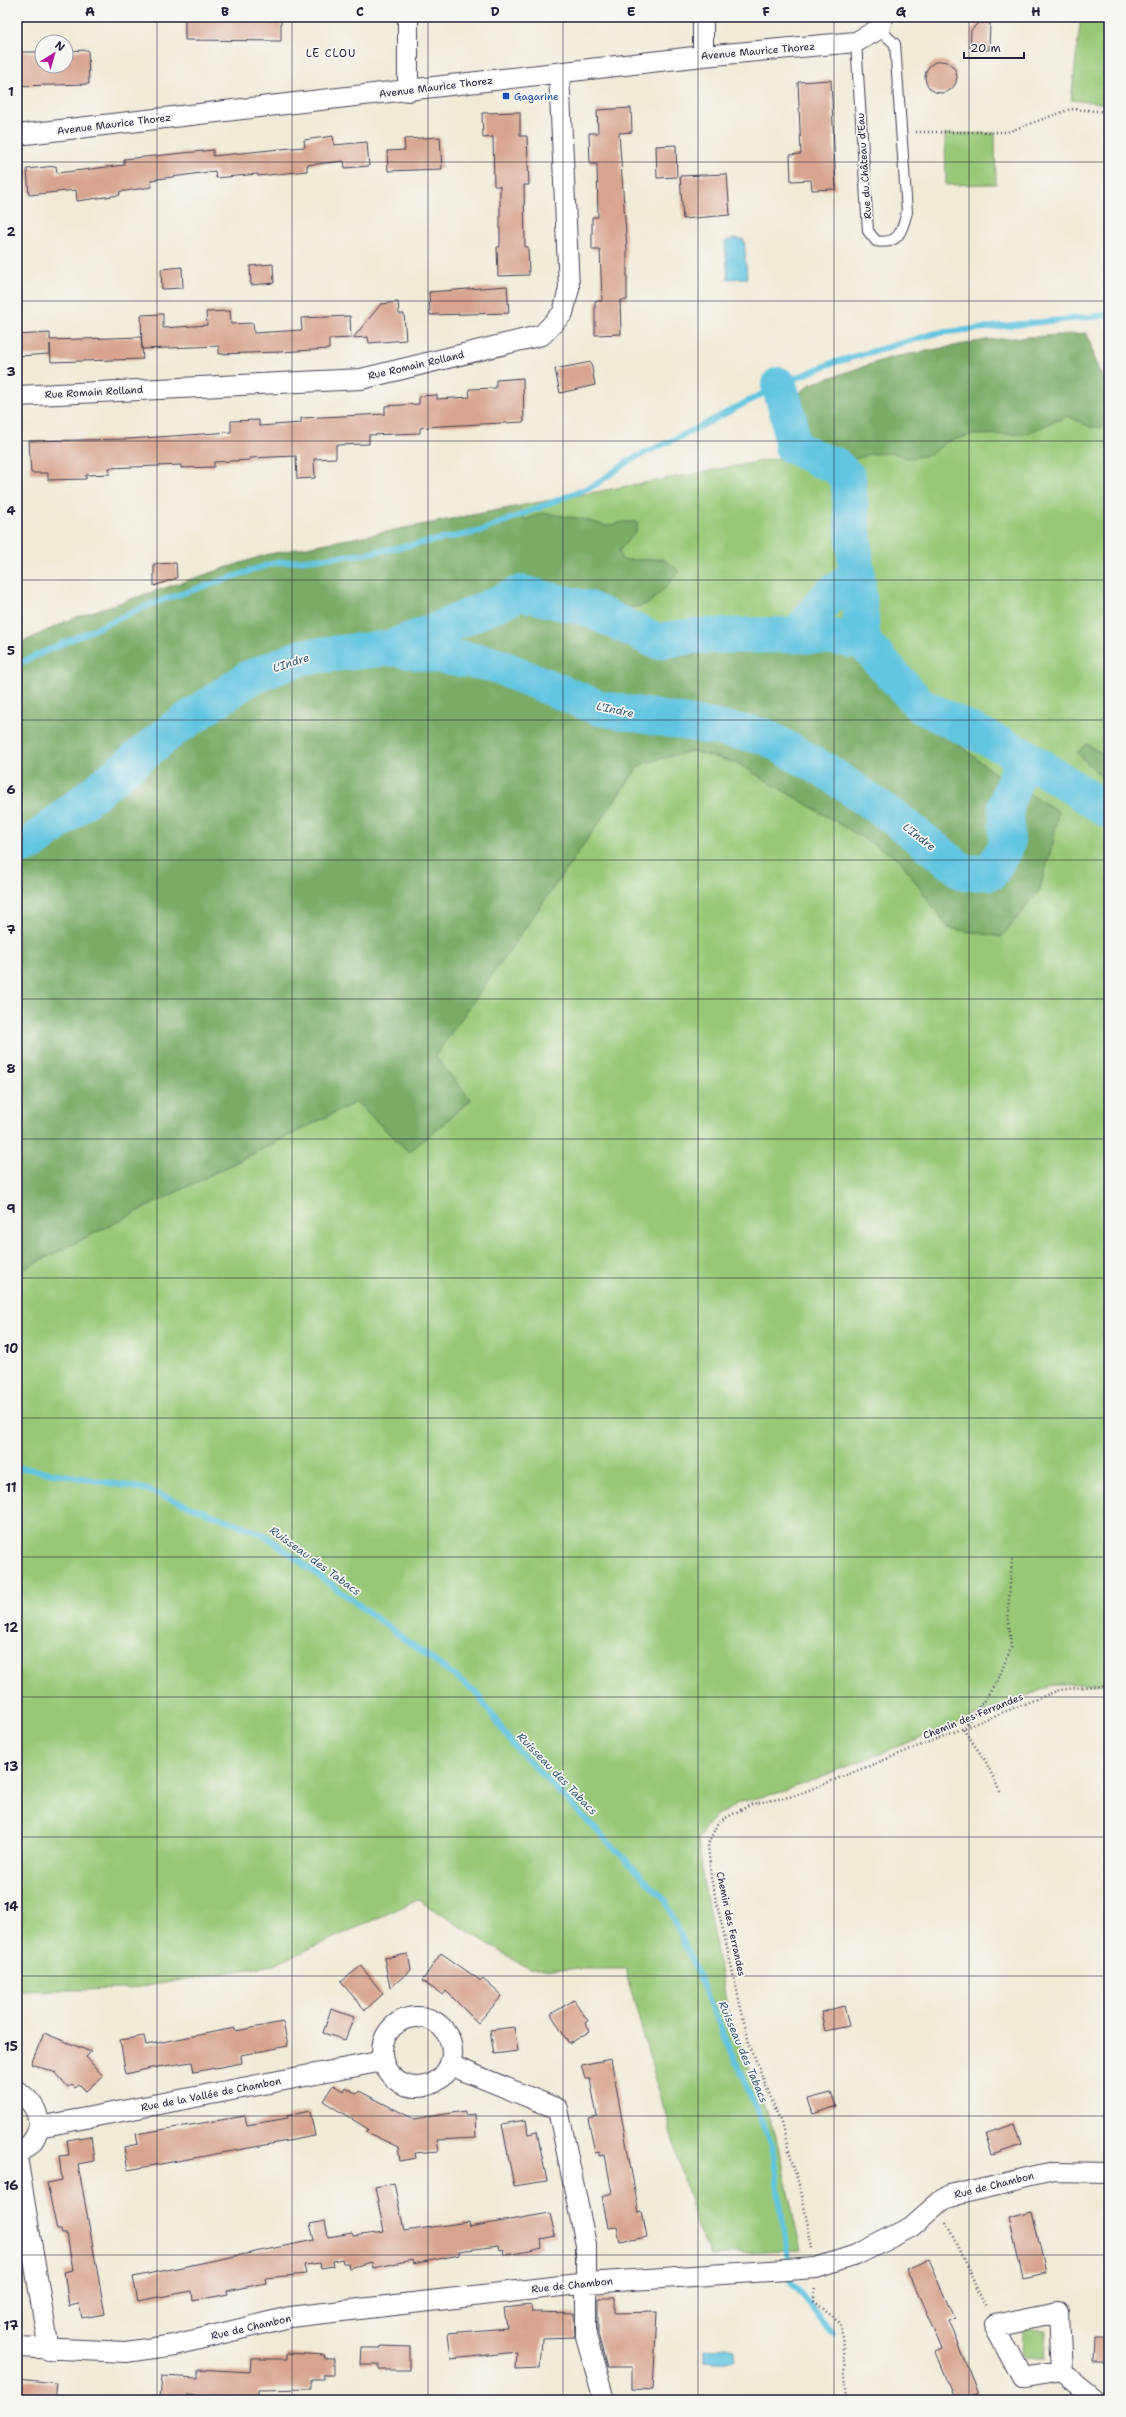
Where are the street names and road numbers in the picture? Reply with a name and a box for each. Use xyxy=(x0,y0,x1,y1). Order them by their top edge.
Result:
street label: Avenue Maurice Thorez xyxy=(700,40,816,62)
street label: Avenue Maurice Thorez xyxy=(378,74,494,100)
street label: Avenue Maurice Thorez xyxy=(56,111,172,137)
street label: Rue du Château d'Eau xyxy=(854,112,874,219)
street label: Rue Romain Rolland xyxy=(367,347,466,382)
street label: Rue Romain Rolland xyxy=(45,383,144,401)
street label: Chemin des Ferrandes xyxy=(921,1690,1025,1742)
street label: Chemin des Ferrandes xyxy=(714,1870,748,1978)
street label: Rue de la Vallée de Chambon xyxy=(140,2074,282,2114)
street label: Rue de Chambon xyxy=(953,2169,1035,2201)
street label: Rue de Chambon xyxy=(531,2274,613,2296)
street label: Rue de Chambon xyxy=(210,2311,292,2343)

